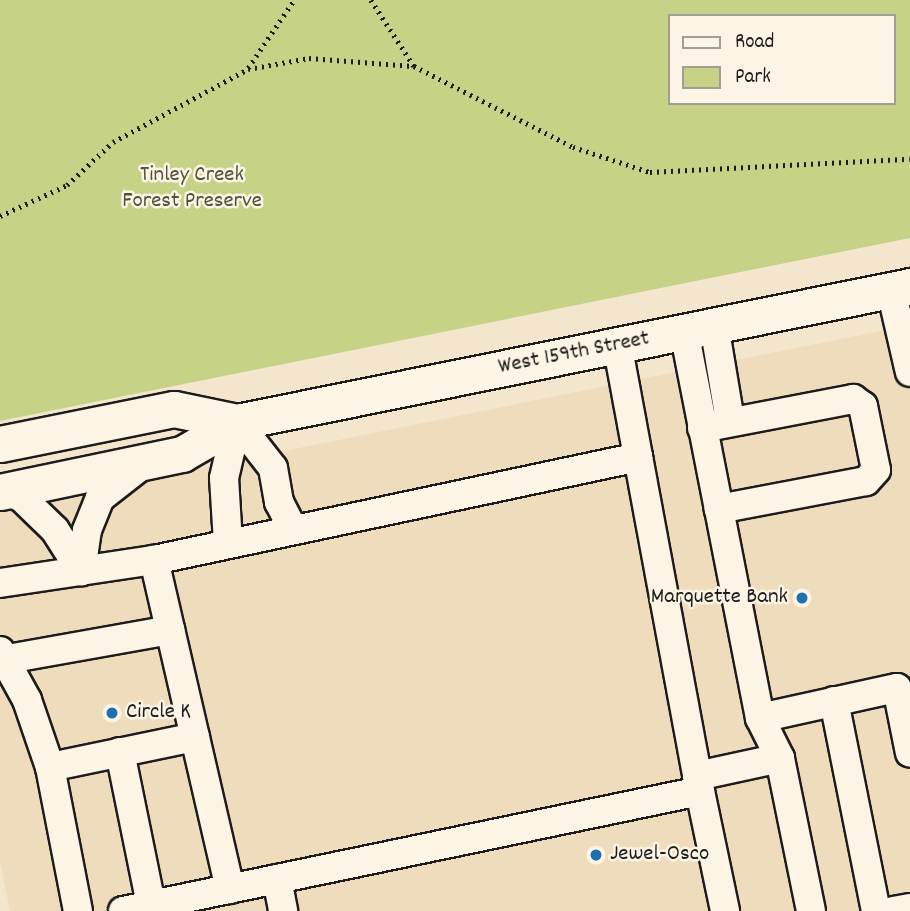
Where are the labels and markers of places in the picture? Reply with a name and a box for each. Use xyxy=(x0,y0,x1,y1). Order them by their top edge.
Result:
place label: Marquette Bank xyxy=(651,584,788,612)
marker: Marquette Bank xyxy=(794,590,810,606)
place label: Circle K xyxy=(126,699,191,727)
marker: Circle K xyxy=(104,705,120,721)
place label: Jewel-Osco xyxy=(610,841,709,869)
marker: Jewel-Osco xyxy=(588,847,604,863)

